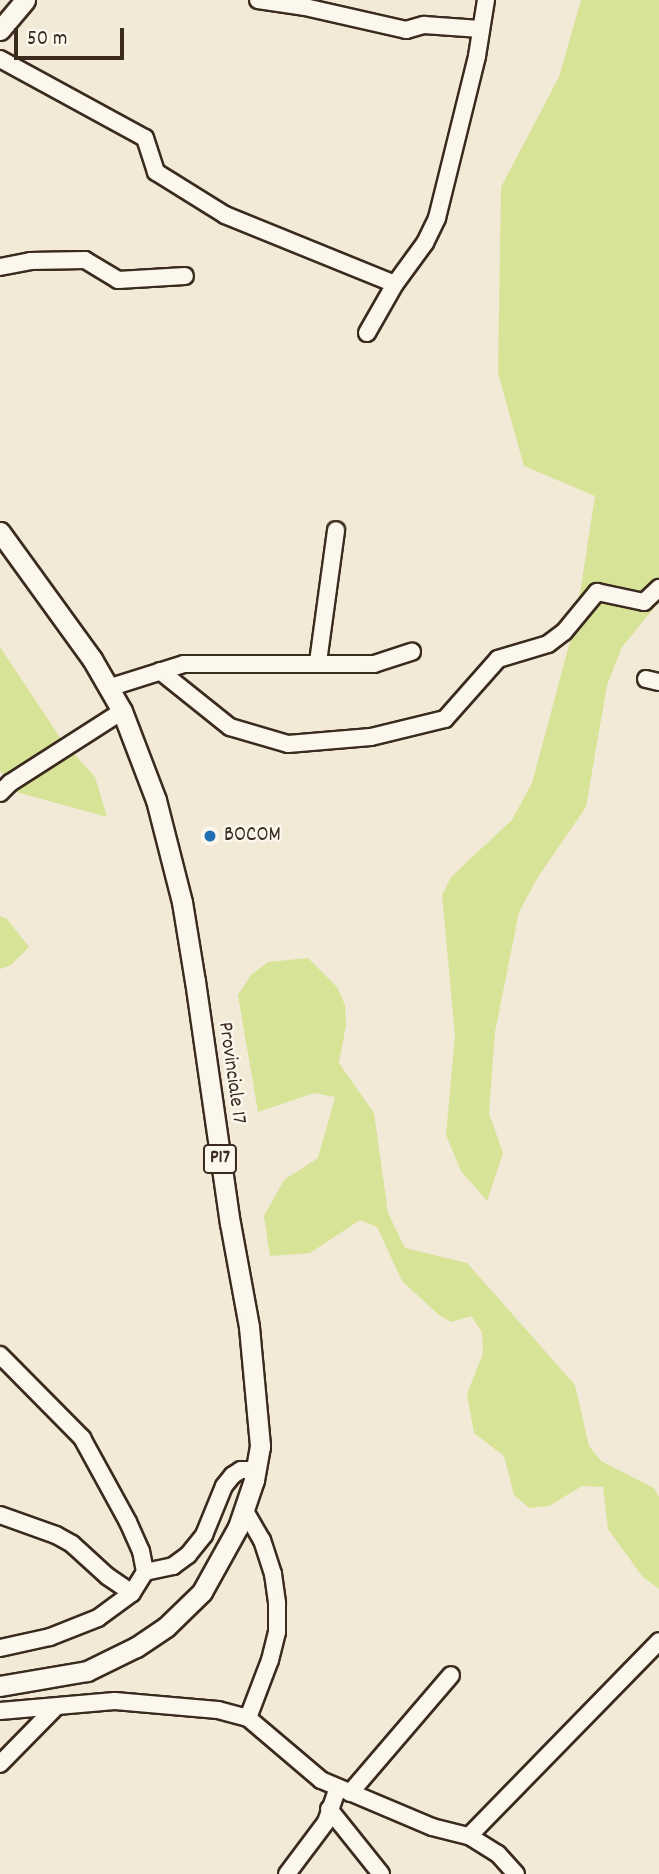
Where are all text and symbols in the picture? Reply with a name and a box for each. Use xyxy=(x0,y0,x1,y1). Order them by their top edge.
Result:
scale bar xyxy=(18,14,128,58)
text: 50 m xyxy=(27,25,67,55)
place label: BOCOM xyxy=(224,823,281,849)
marker: BOCOM xyxy=(202,828,218,844)
street label: Provinciale 17 xyxy=(211,1020,251,1126)
road number: P17 xyxy=(202,1144,238,1175)

